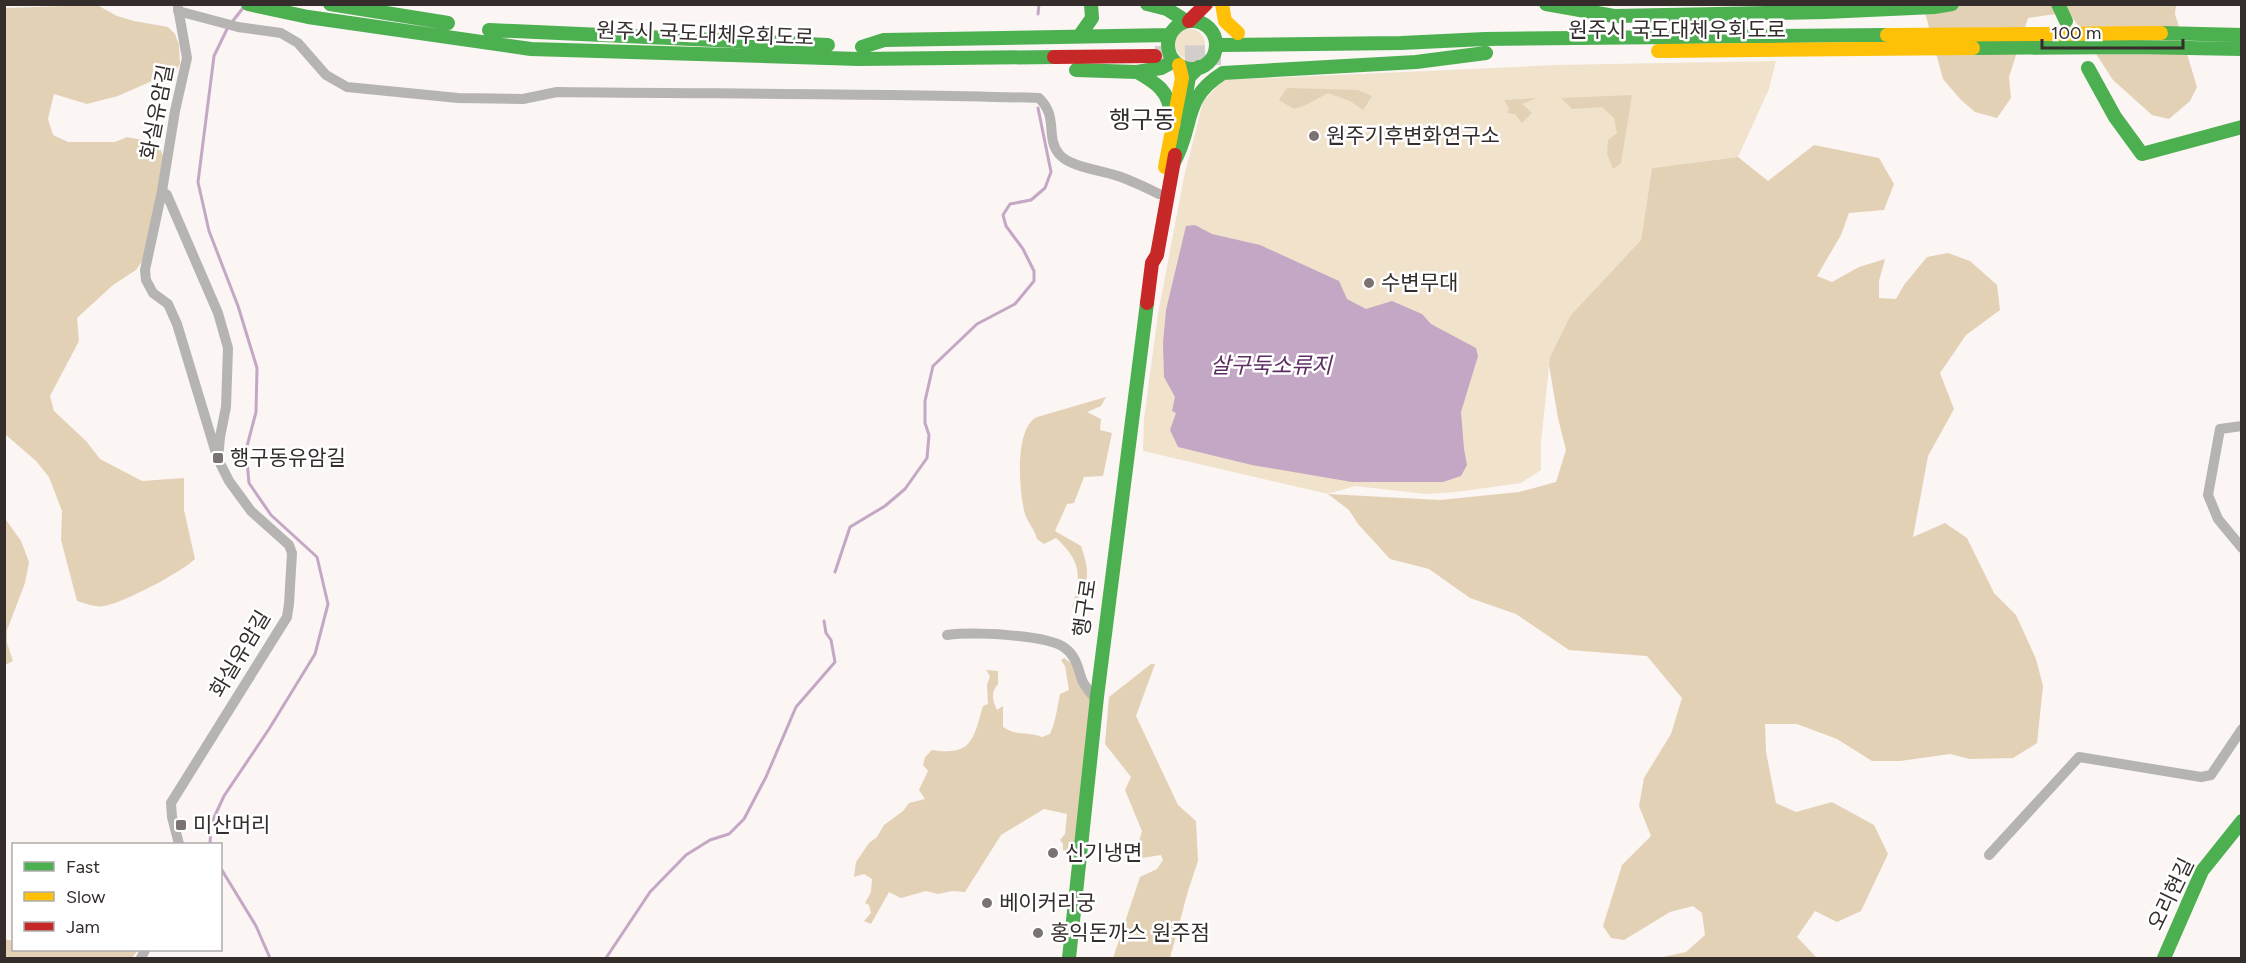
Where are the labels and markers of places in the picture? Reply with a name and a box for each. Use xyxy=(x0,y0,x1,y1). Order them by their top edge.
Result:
place label: 원주기후변화연구소 xyxy=(1326,123,1500,148)
marker: 원주기후변화연구소 xyxy=(1307,129,1321,143)
place label: 수변무대 xyxy=(1381,270,1458,295)
marker: 수변무대 xyxy=(1362,276,1376,290)
place label: 행구동유암길 xyxy=(230,445,346,470)
marker: 행구동유암길 xyxy=(211,451,225,465)
place label: 미산머리 xyxy=(193,812,270,837)
marker: 미산머리 xyxy=(174,818,188,832)
place label: 신기냉면 xyxy=(1065,840,1142,865)
marker: 신기냉면 xyxy=(1046,846,1060,860)
place label: 베이커리궁 xyxy=(999,890,1096,915)
marker: 베이커리궁 xyxy=(980,896,994,910)
place label: 홍익돈까스 원주점 xyxy=(1050,920,1210,945)
marker: 홍익돈까스 원주점 xyxy=(1031,926,1045,940)

